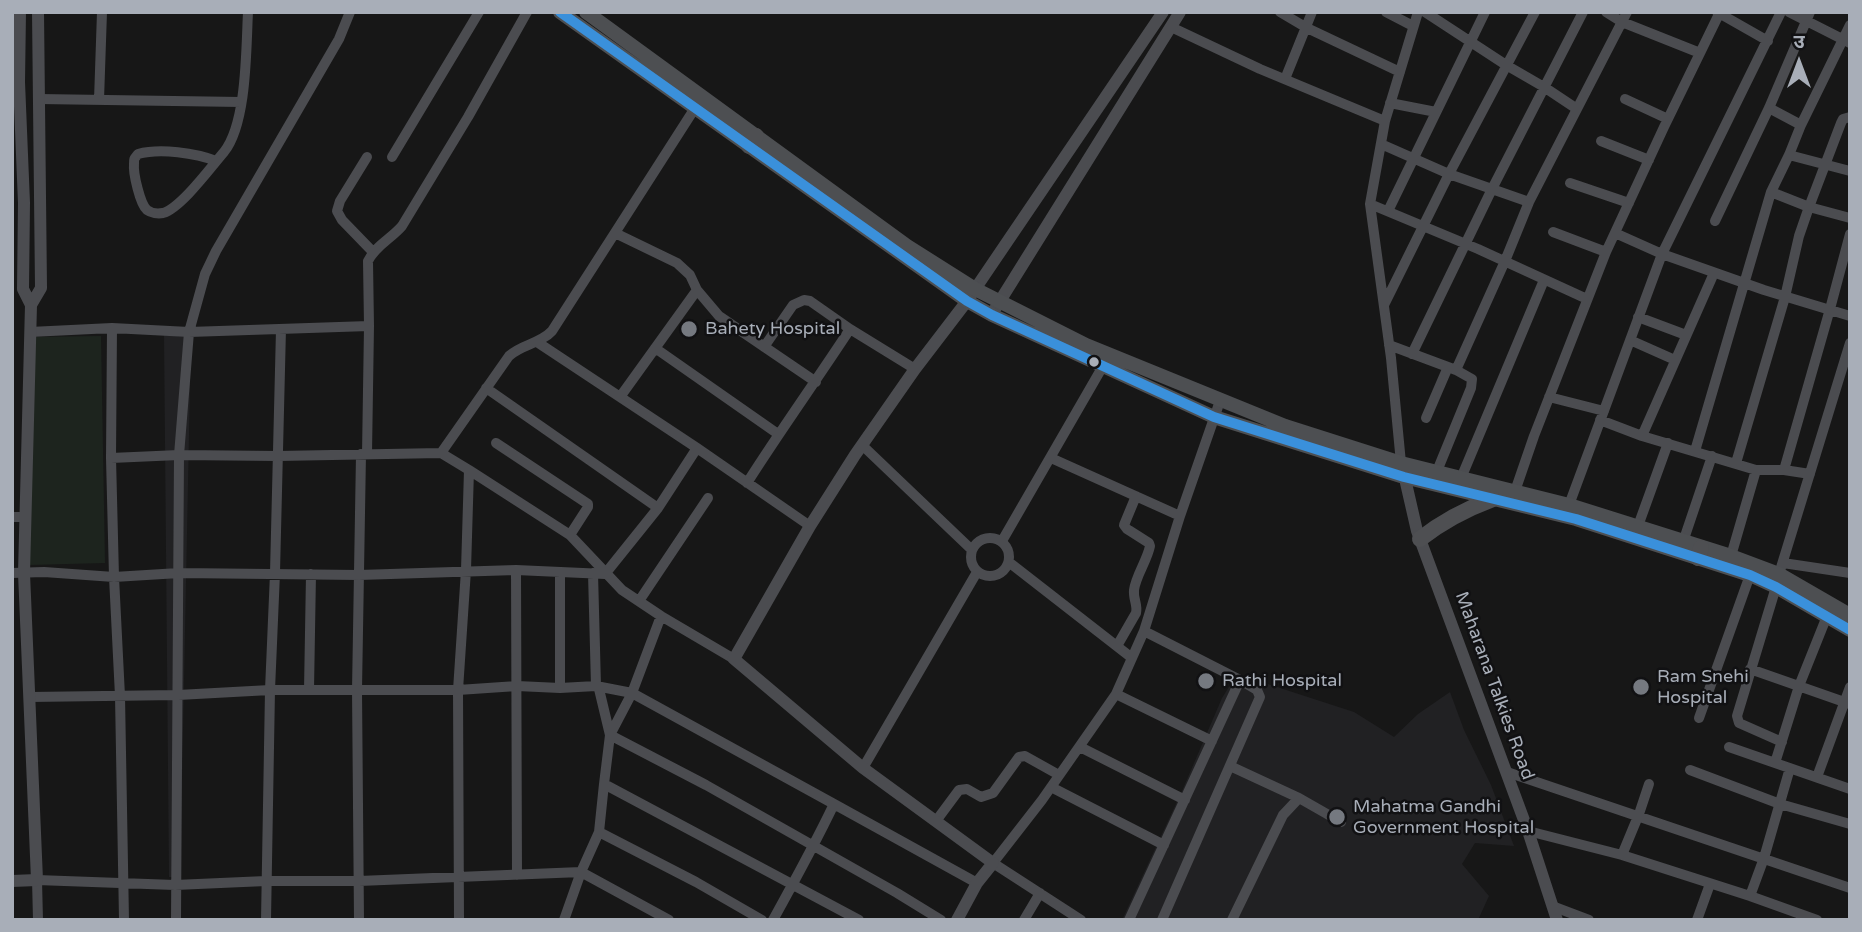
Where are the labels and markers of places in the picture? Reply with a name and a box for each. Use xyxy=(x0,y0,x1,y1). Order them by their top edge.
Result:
place label: Bahety Hospital xyxy=(705,318,840,340)
marker: Bahety Hospital xyxy=(679,319,699,339)
unlabelled marker xyxy=(1087,355,1101,369)
place label: Ram Snehi Hospital xyxy=(1657,666,1749,708)
place label: Rathi Hospital xyxy=(1222,670,1342,692)
marker: Rathi Hospital xyxy=(1196,671,1216,691)
marker: Ram Snehi Hospital xyxy=(1631,677,1651,697)
place label: Mahatma Gandhi Government Hospital xyxy=(1353,796,1534,838)
marker: Mahatma Gandhi Government Hospital xyxy=(1327,807,1347,827)

